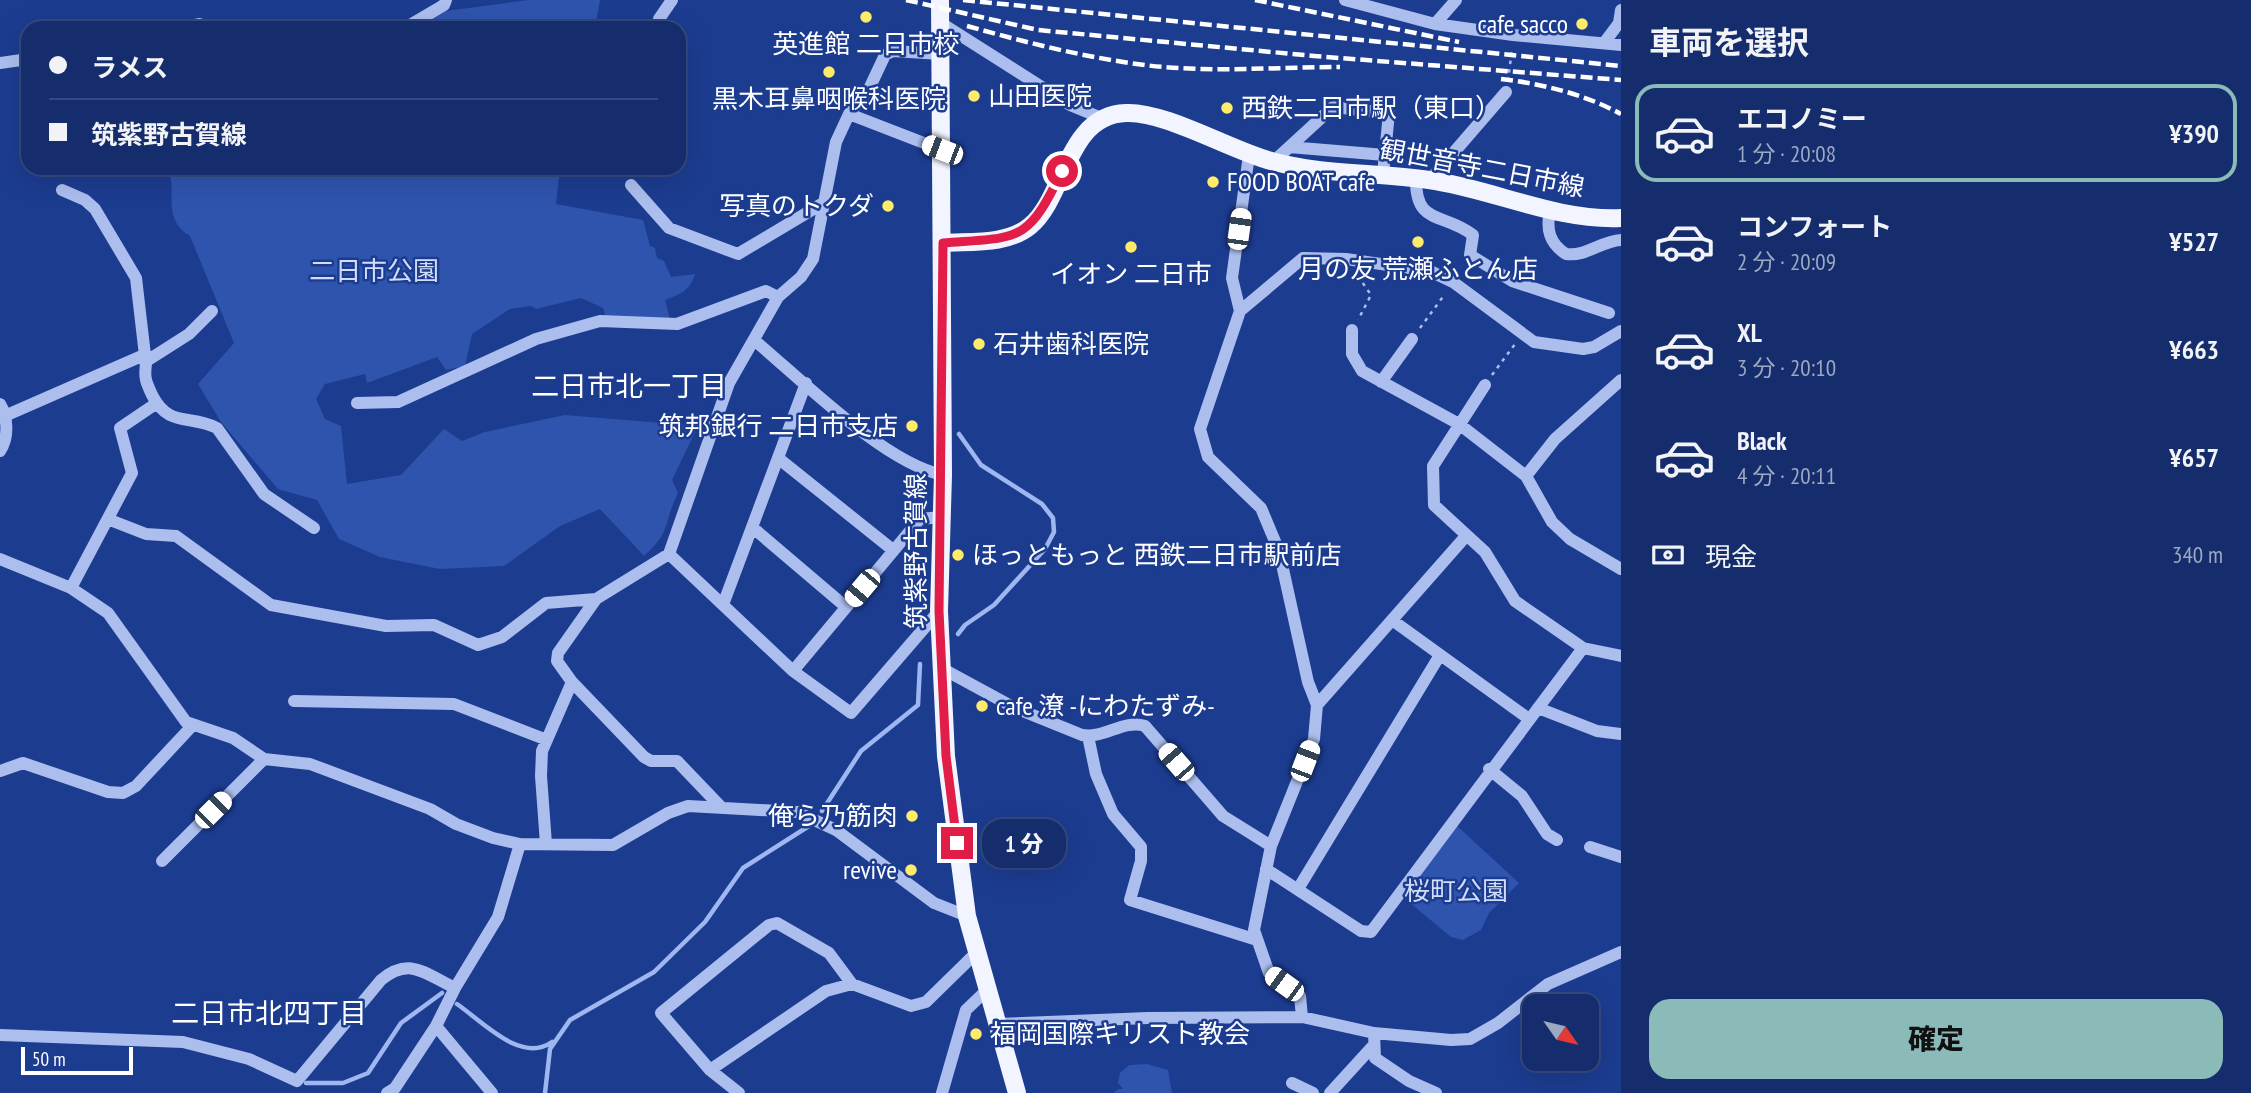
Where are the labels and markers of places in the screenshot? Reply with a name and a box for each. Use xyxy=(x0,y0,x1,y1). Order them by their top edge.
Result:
place label: cafe sacco xyxy=(1478,7,1568,40)
marker: 英進館 二日市校 xyxy=(858,9,874,25)
marker: cafe sacco xyxy=(1574,16,1590,32)
place label: 英進館 二日市校 xyxy=(772,27,960,60)
marker: 黒木耳鼻咽喉科医院 xyxy=(821,64,837,80)
place label: 山田医院 xyxy=(988,79,1092,112)
place label: 黒木耳鼻咽喉科医院 xyxy=(712,82,946,115)
marker: 山田医院 xyxy=(966,88,982,104)
place label: 西鉄二日市駅（東口） xyxy=(1241,91,1501,124)
marker: 西鉄二日市駅（東口） xyxy=(1219,100,1235,116)
place label: FOOD BOAT cafe xyxy=(1227,165,1375,198)
marker: FOOD BOAT cafe xyxy=(1205,174,1221,190)
place label: 写真のトクダ xyxy=(719,189,874,222)
marker: 写真のトクダ xyxy=(880,198,896,214)
marker: 月の友 荒瀬ふとん店 xyxy=(1410,234,1426,250)
marker: イオン 二日市 xyxy=(1123,239,1139,255)
place label: 月の友 荒瀬ふとん店 xyxy=(1298,252,1538,285)
place label: イオン 二日市 xyxy=(1050,257,1212,290)
place label: 石井歯科医院 xyxy=(993,327,1149,360)
marker: 石井歯科医院 xyxy=(971,336,987,352)
place label: 筑邦銀行 二日市支店 xyxy=(658,409,898,442)
marker: 筑邦銀行 二日市支店 xyxy=(904,418,920,434)
place label: ほっともっと 西鉄二日市駅前店 xyxy=(972,538,1342,571)
marker: ほっともっと 西鉄二日市駅前店 xyxy=(950,547,966,563)
place label: cafe 潦 -にわたずみ- xyxy=(996,689,1215,722)
marker: cafe 潦 -にわたずみ- xyxy=(974,698,990,714)
place label: 俺ら乃筋肉 xyxy=(768,799,898,832)
marker: 俺ら乃筋肉 xyxy=(904,808,920,824)
place label: revive xyxy=(843,853,897,886)
marker: revive xyxy=(903,862,919,878)
place label: 福岡国際キリスト教会 xyxy=(990,1017,1250,1050)
marker: 福岡国際キリスト教会 xyxy=(968,1026,984,1042)

